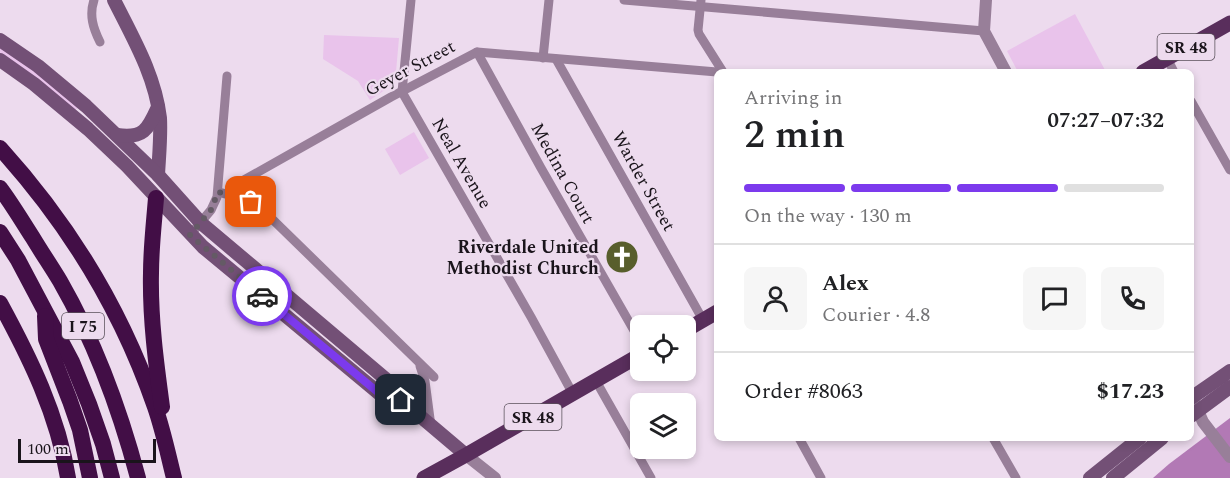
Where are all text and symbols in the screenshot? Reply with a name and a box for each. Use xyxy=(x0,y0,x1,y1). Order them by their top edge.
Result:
street label: Geyer Street xyxy=(360,33,460,104)
road number: SR 48 xyxy=(1158,34,1214,60)
text: Arriving in xyxy=(744,83,842,113)
text: 07:27–07:32 xyxy=(1047,104,1164,137)
text: 2 min xyxy=(744,106,845,165)
street label: Neal Avenue xyxy=(425,113,499,214)
street label: Medina Court xyxy=(524,118,601,229)
street label: Warder Street xyxy=(605,126,682,236)
pin xyxy=(225,176,276,227)
icon: bag xyxy=(234,185,267,218)
text: On the way · 130 m xyxy=(744,201,912,231)
place label: Riverdale United Methodist Church xyxy=(446,234,600,282)
church icon: Riverdale United Methodist Church xyxy=(604,239,640,275)
courier xyxy=(232,266,292,326)
button: person xyxy=(744,267,807,330)
text: Alex xyxy=(822,267,869,300)
button: chat xyxy=(1023,267,1086,330)
button: phone xyxy=(1101,267,1164,330)
icon: car xyxy=(246,280,279,313)
text: Courier · 4.8 xyxy=(822,300,930,330)
road number: I 75 xyxy=(62,313,104,339)
map controls xyxy=(630,315,696,459)
button: locate xyxy=(630,315,696,381)
pin xyxy=(375,374,426,425)
text: Order #8063 xyxy=(744,375,863,408)
text: $17.23 xyxy=(1096,375,1164,408)
icon: home xyxy=(384,383,417,416)
button: layers xyxy=(630,393,696,459)
road number: SR 48 xyxy=(504,404,562,430)
scale bar xyxy=(18,436,156,464)
text: 100 m xyxy=(27,437,69,461)

